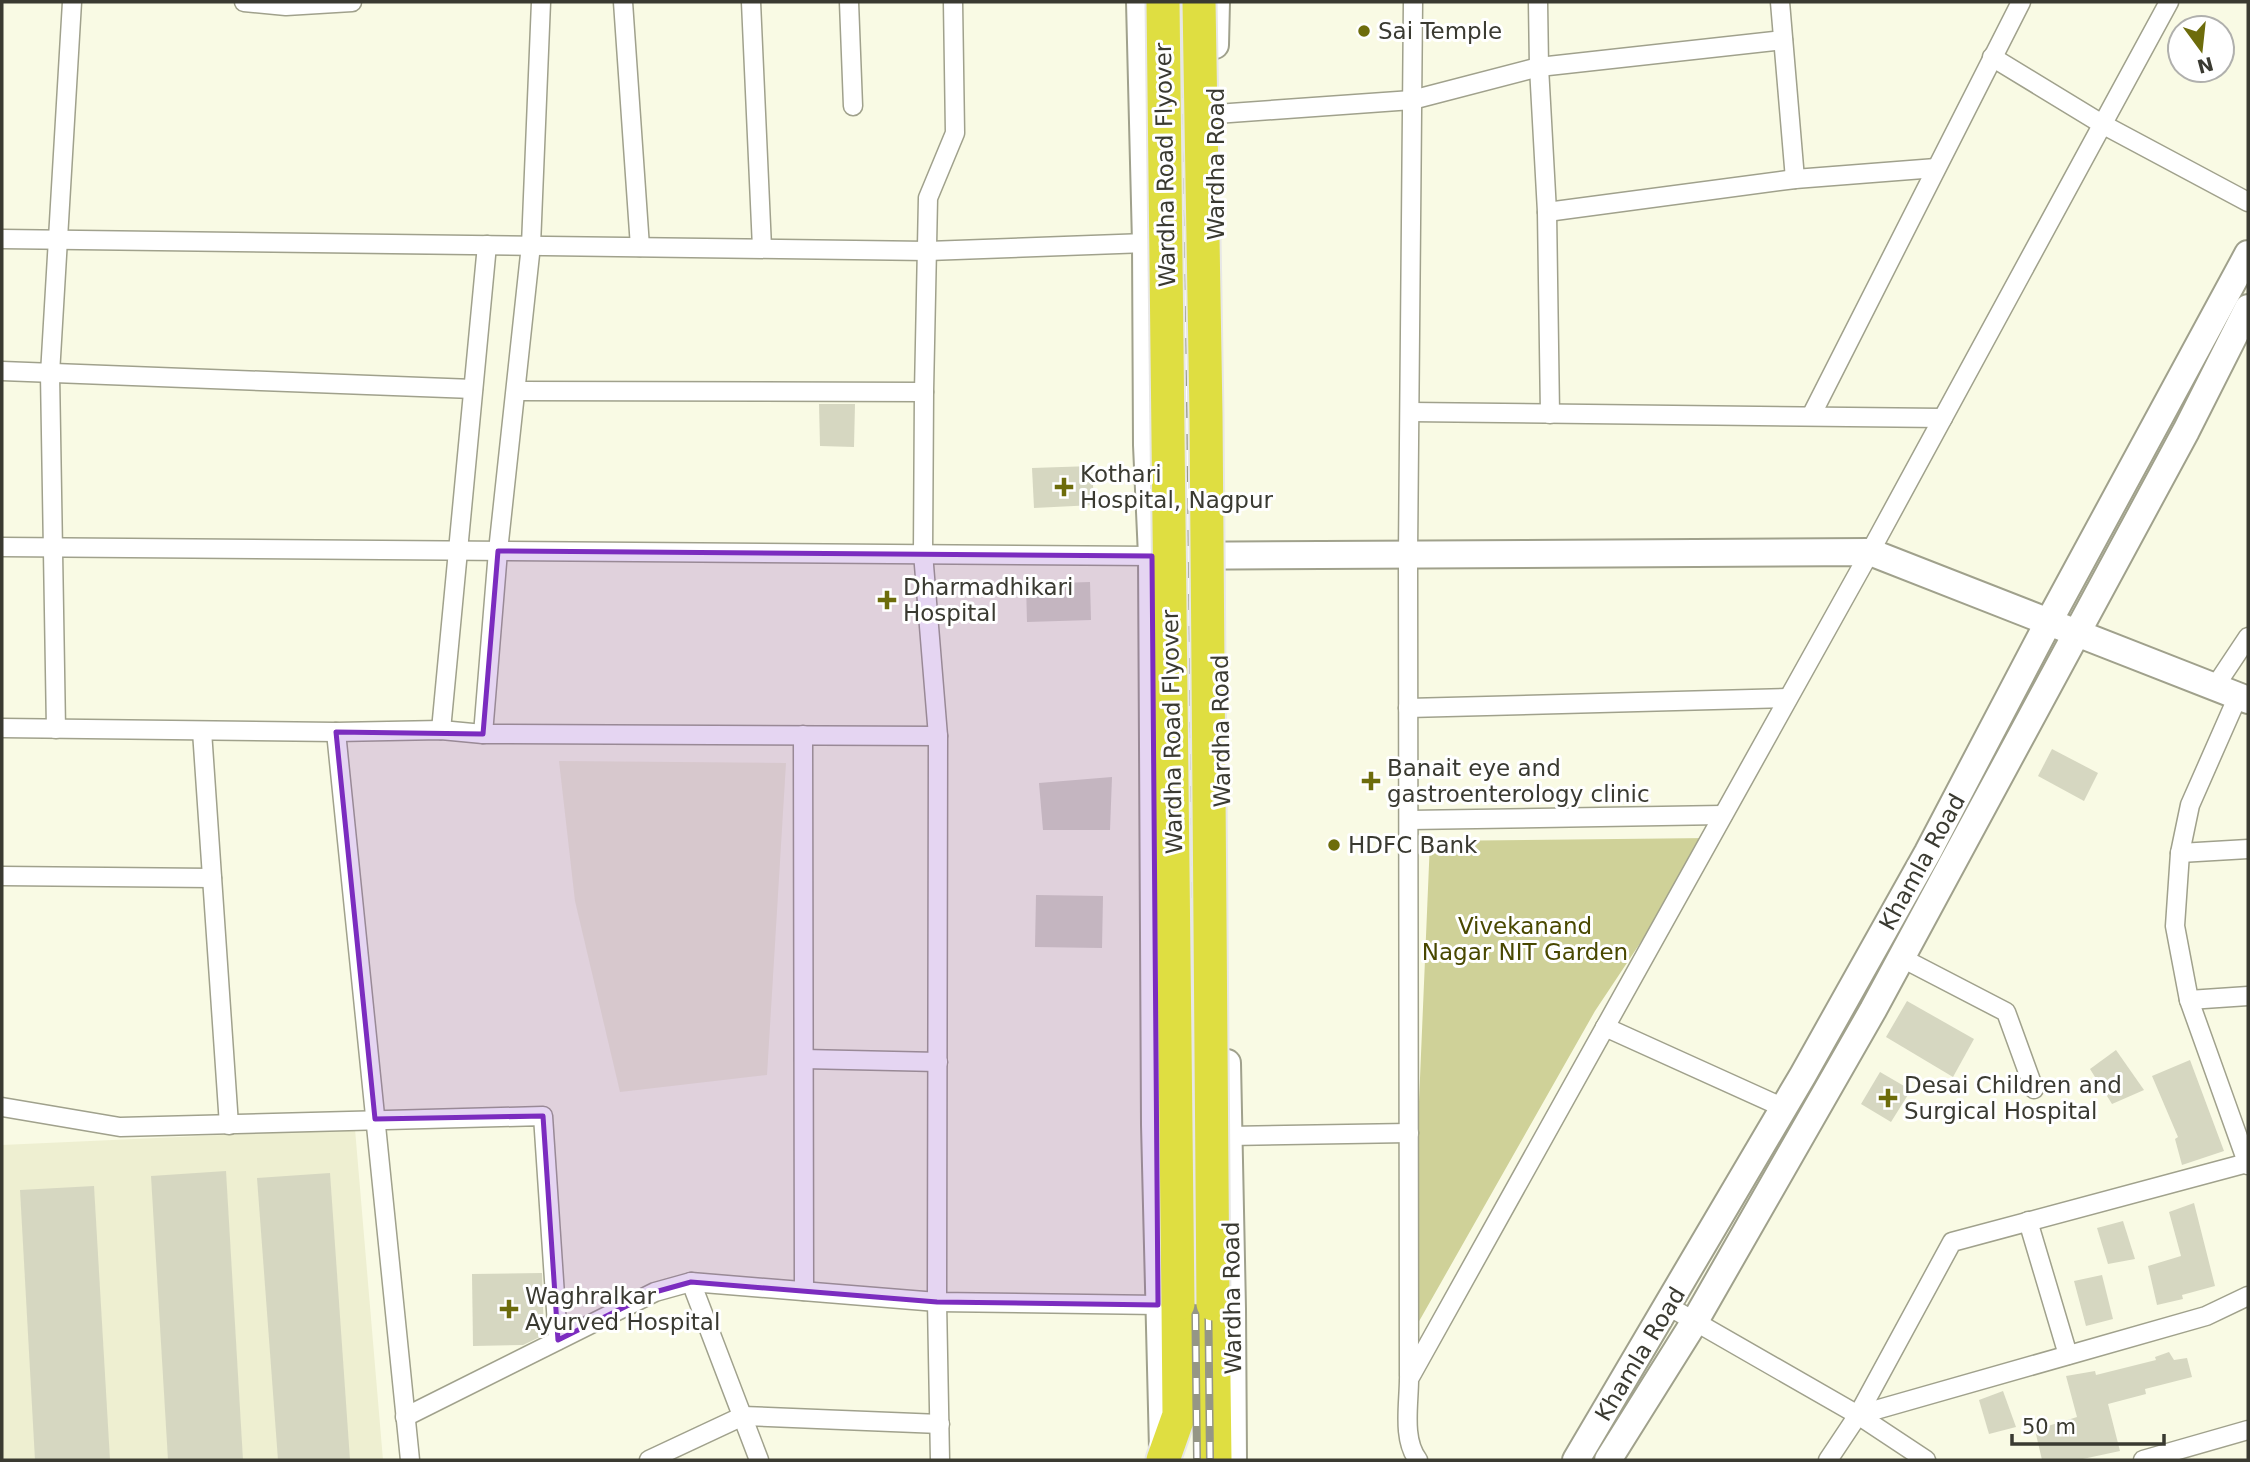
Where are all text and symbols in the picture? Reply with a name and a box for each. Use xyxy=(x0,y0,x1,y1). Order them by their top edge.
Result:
north arrow xyxy=(2166,14,2236,84)
place label: Sai Temple xyxy=(1378,18,1502,44)
marker: Sai Temple xyxy=(1356,23,1372,39)
street label: Wardha Road Flyover xyxy=(1150,42,1180,287)
text: N xyxy=(2195,53,2216,78)
street label: Wardha Road xyxy=(1203,88,1229,240)
place label: Kothari Hospital, Nagpur xyxy=(1080,461,1274,513)
marker: Kothari Hospital, Nagpur xyxy=(1054,477,1074,497)
place label: Dharmadhikari Hospital xyxy=(903,574,1073,626)
marker: Dharmadhikari Hospital xyxy=(877,590,897,610)
street label: Wardha Road Flyover xyxy=(1157,609,1187,854)
street label: Wardha Road xyxy=(1207,654,1235,808)
place label: Banait eye and gastroenterology clinic xyxy=(1387,755,1650,807)
marker: Banait eye and gastroenterology clinic xyxy=(1361,771,1381,791)
street label: Khamla Road xyxy=(1874,789,1970,935)
place label: HDFC Bank xyxy=(1348,832,1478,858)
marker: HDFC Bank xyxy=(1326,837,1342,853)
park label: Vivekanand Nagar NIT Garden xyxy=(1422,913,1628,965)
place label: Desai Children and Surgical Hospital xyxy=(1904,1072,2122,1124)
marker: Desai Children and Surgical Hospital xyxy=(1878,1088,1898,1108)
street label: Wardha Road xyxy=(1218,1221,1246,1375)
street label: Khamla Road xyxy=(1590,1282,1690,1426)
place label: Waghralkar Ayurved Hospital xyxy=(525,1283,720,1335)
marker: Waghralkar Ayurved Hospital xyxy=(499,1299,519,1319)
scale bar xyxy=(2012,1402,2164,1446)
text: 50 m xyxy=(2022,1415,2076,1439)

